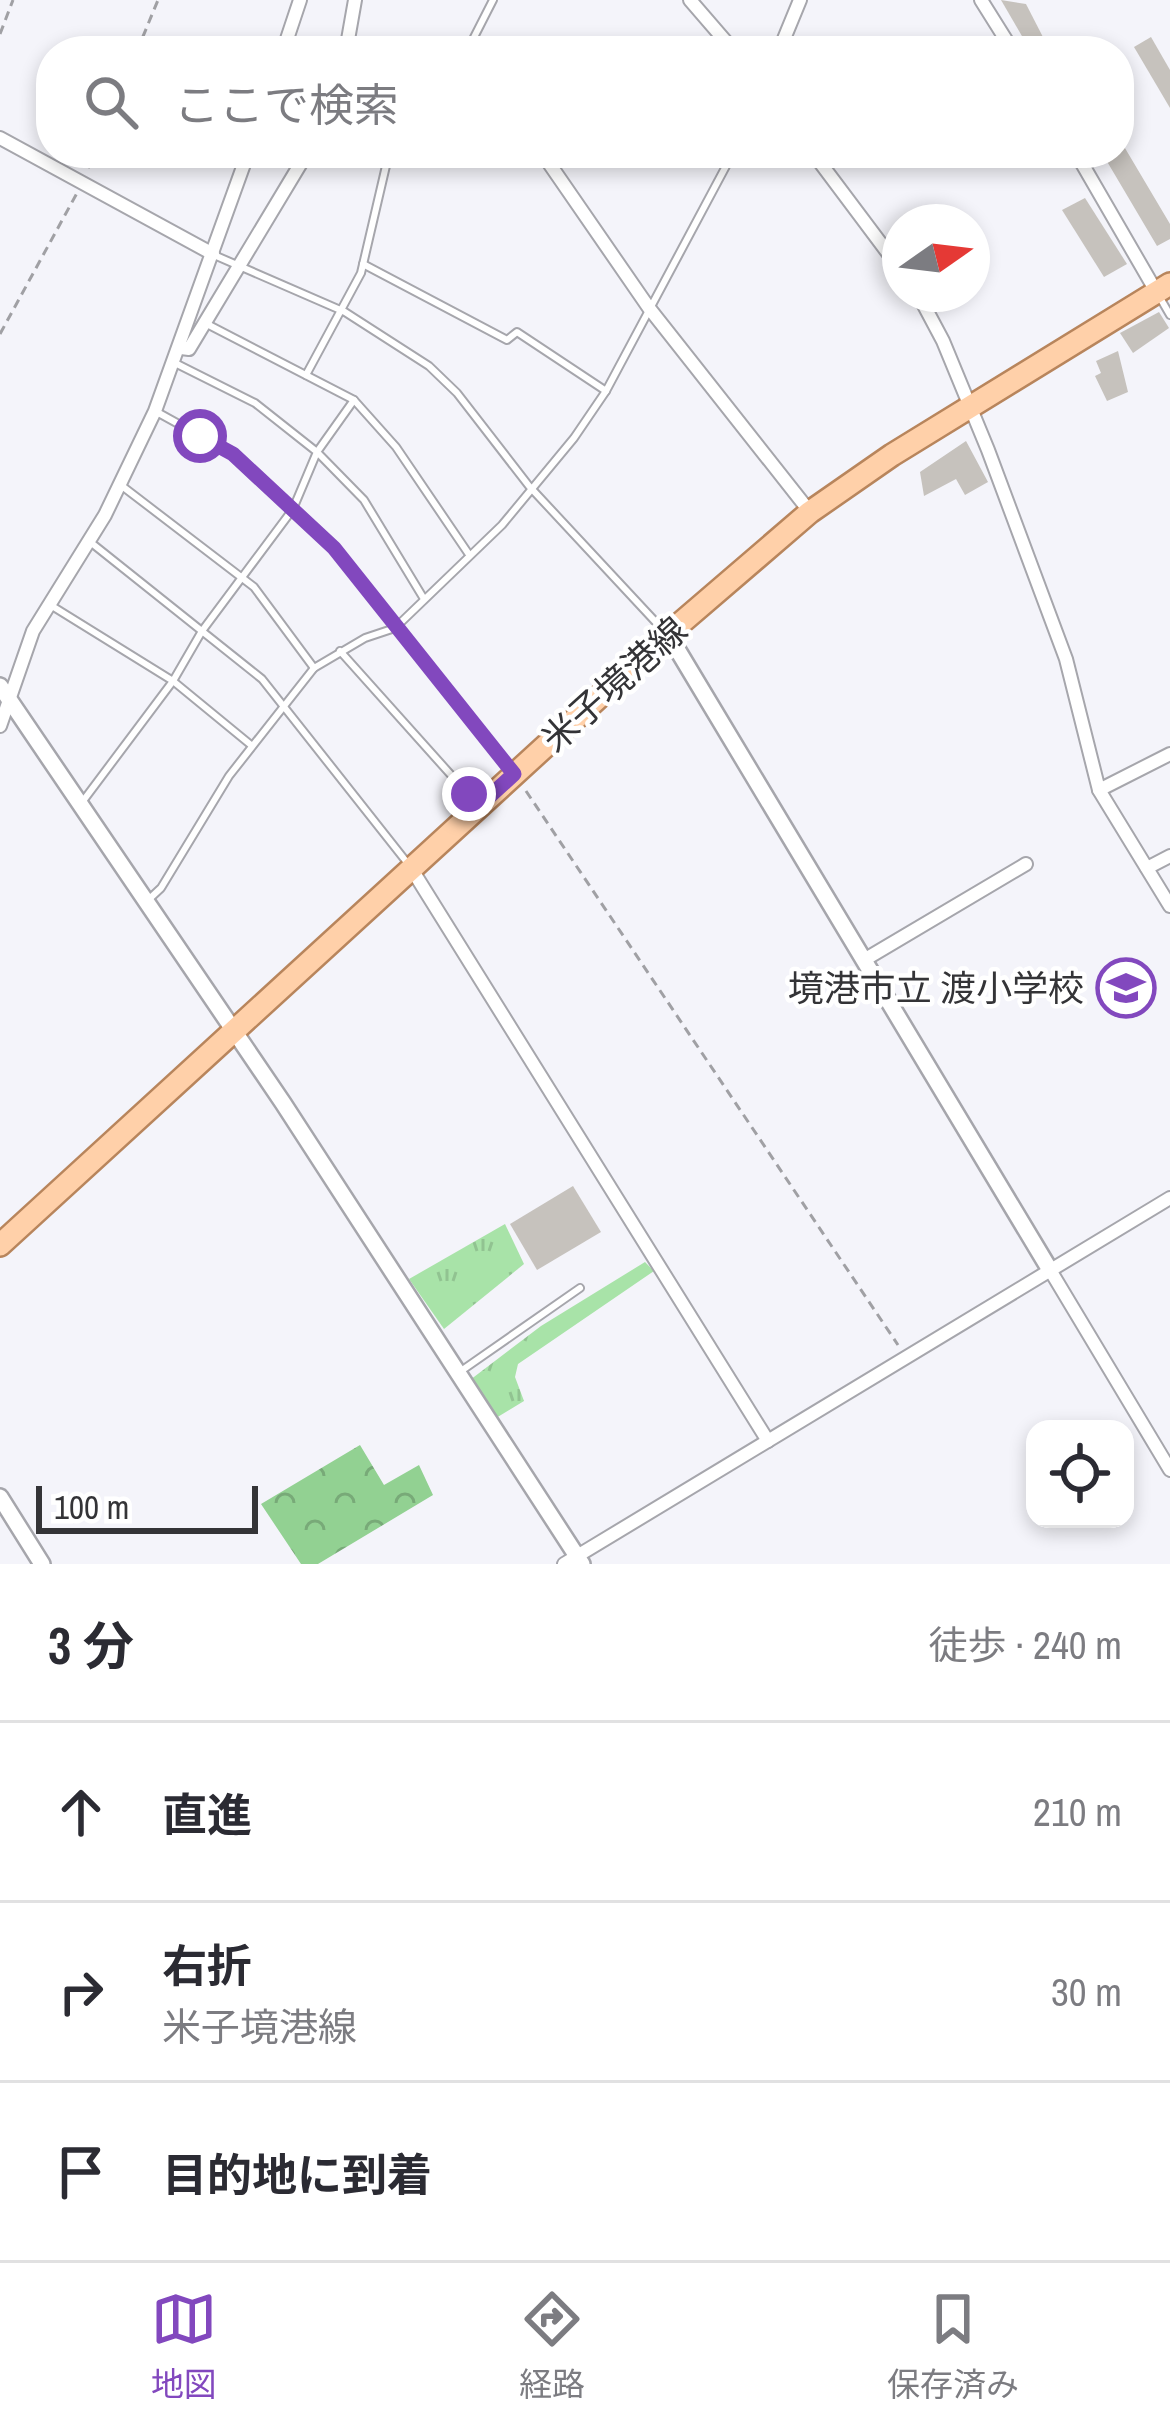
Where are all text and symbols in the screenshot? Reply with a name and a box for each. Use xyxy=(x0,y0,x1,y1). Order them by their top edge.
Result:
search box xyxy=(36,36,1134,168)
icon: search xyxy=(78,69,144,135)
text: ここで検索 xyxy=(174,74,399,135)
north arrow xyxy=(882,204,990,312)
route start xyxy=(173,409,227,463)
street label: 米子境港線 xyxy=(531,606,697,762)
route end xyxy=(442,767,496,821)
school or university icon: 境港市立 渡小学校 xyxy=(1095,957,1157,1019)
place label: 境港市立 渡小学校 xyxy=(788,964,1084,1012)
map controls xyxy=(1026,1420,1134,1528)
button: locate xyxy=(1026,1420,1134,1528)
scale bar xyxy=(36,1480,258,1533)
text: 100 m xyxy=(54,1485,129,1529)
text: 3 分 xyxy=(48,1611,134,1680)
text: 徒歩 · 240 m xyxy=(928,1619,1122,1671)
icon: ahead xyxy=(48,1779,114,1845)
text: 直進 xyxy=(162,1784,252,1845)
text: 210 m xyxy=(1033,1786,1122,1838)
text: 右折 xyxy=(162,1935,252,1996)
icon: right xyxy=(48,1959,114,2025)
text: 30 m xyxy=(1051,1966,1122,2018)
text: 米子境港線 xyxy=(162,2001,357,2053)
icon: arrive xyxy=(48,2139,114,2205)
text: 目的地に到着 xyxy=(162,2144,432,2205)
tab: 地図 xyxy=(151,2286,217,2406)
tab: 経路 xyxy=(519,2286,585,2406)
tab: 保存済み xyxy=(887,2286,1019,2406)

